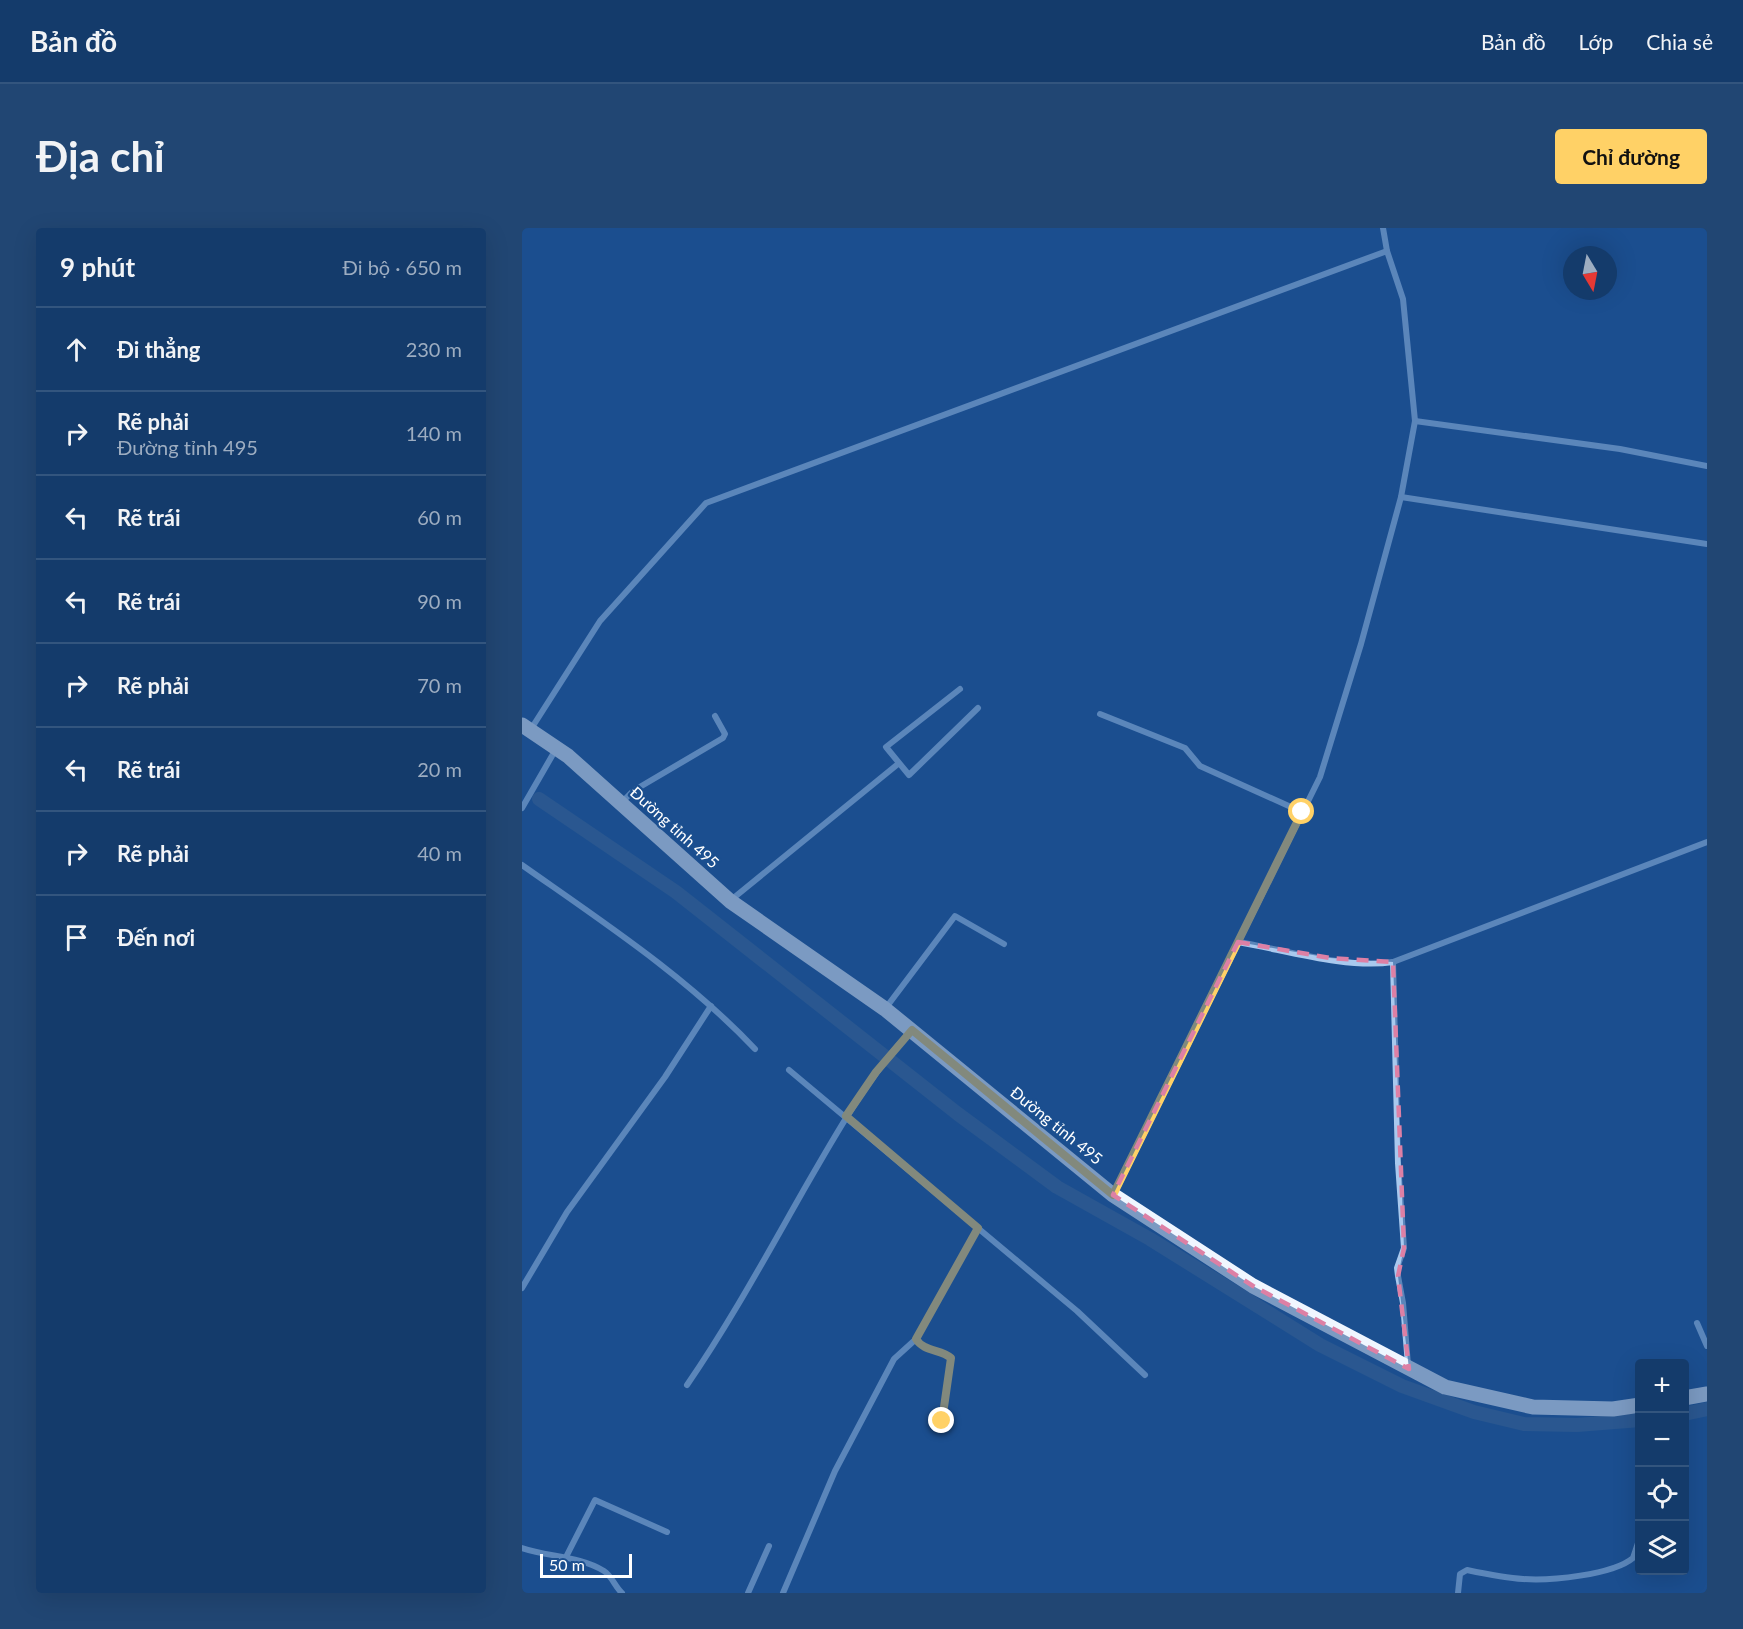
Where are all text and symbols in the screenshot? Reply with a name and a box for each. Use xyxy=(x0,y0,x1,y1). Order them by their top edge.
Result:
text: Bản đồ xyxy=(30,24,117,58)
text: Bản đồ xyxy=(1481,29,1546,54)
text: Lớp xyxy=(1579,29,1613,54)
text: Chia sẻ xyxy=(1646,29,1713,54)
button: Chỉ đường xyxy=(1555,129,1707,184)
text: Địa chỉ xyxy=(36,131,165,181)
north arrow xyxy=(1563,246,1617,300)
text: 9 phút xyxy=(60,251,135,283)
text: Đi bộ · 650 m xyxy=(343,255,462,279)
icon: ahead xyxy=(60,333,93,366)
text: Đi thẳng xyxy=(117,336,200,363)
text: 230 m xyxy=(406,337,462,361)
text: Rẽ phải xyxy=(117,408,189,435)
icon: right xyxy=(60,417,93,450)
text: 140 m xyxy=(406,421,462,445)
text: Đường tỉnh 495 xyxy=(117,435,258,459)
icon: left xyxy=(60,501,93,534)
text: Rẽ trái xyxy=(117,504,181,531)
text: 60 m xyxy=(417,505,462,529)
icon: left xyxy=(60,585,93,618)
text: Rẽ trái xyxy=(117,588,181,615)
text: 90 m xyxy=(417,589,462,613)
icon: right xyxy=(60,669,93,702)
text: Rẽ phải xyxy=(117,672,189,699)
text: 70 m xyxy=(417,673,462,697)
icon: left xyxy=(60,753,93,786)
text: Rẽ trái xyxy=(117,756,181,783)
text: 20 m xyxy=(417,757,462,781)
street label: Đường tỉnh 495 xyxy=(627,782,723,872)
route start xyxy=(1288,798,1314,824)
icon: right xyxy=(60,837,93,870)
text: Rẽ phải xyxy=(117,840,189,867)
text: 40 m xyxy=(417,841,462,865)
icon: arrive xyxy=(60,921,93,954)
text: Đến nơi xyxy=(117,924,195,951)
street label: Đường tỉnh 495 xyxy=(1007,1082,1107,1168)
map controls xyxy=(1635,1359,1689,1575)
button: + xyxy=(1635,1359,1689,1413)
route end xyxy=(928,1407,954,1433)
button: − xyxy=(1635,1413,1689,1467)
button: locate xyxy=(1635,1467,1689,1521)
button: layers xyxy=(1635,1521,1689,1575)
scale bar xyxy=(540,1551,632,1578)
text: 50 m xyxy=(549,1555,585,1574)

